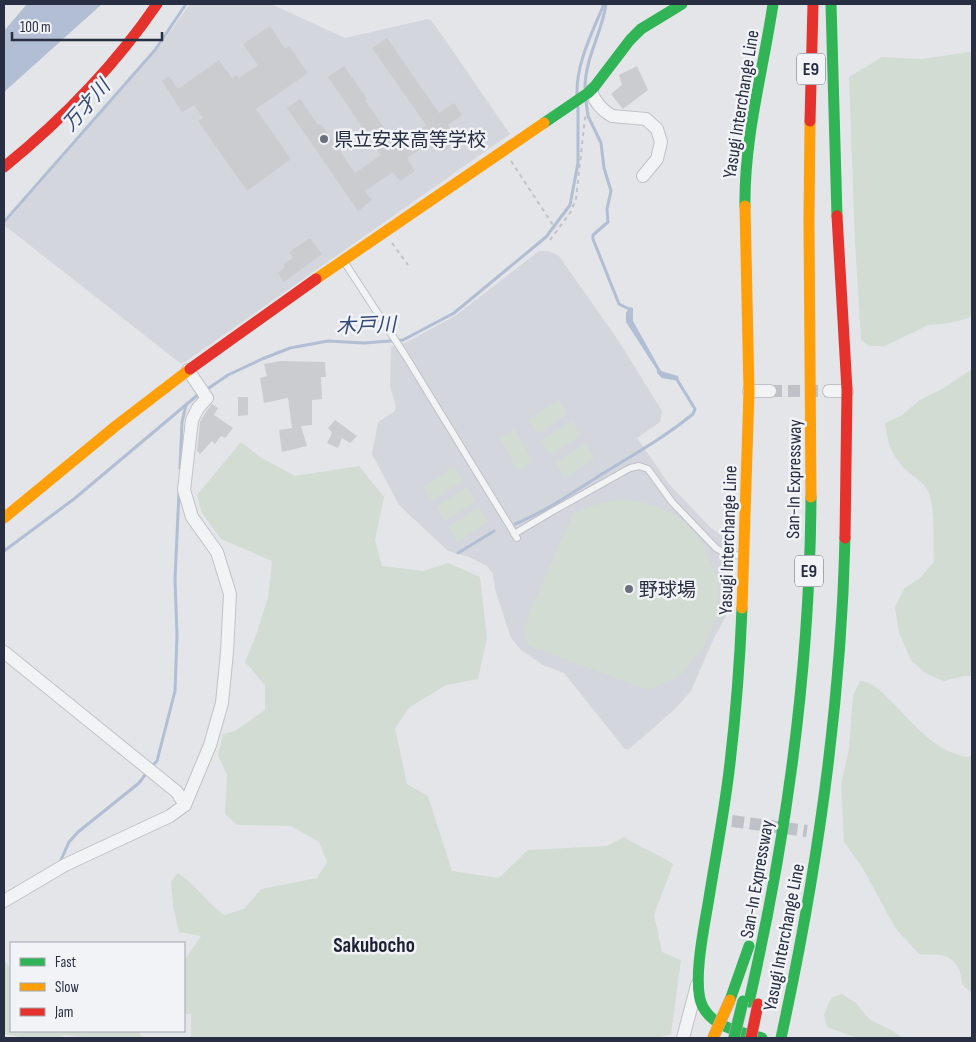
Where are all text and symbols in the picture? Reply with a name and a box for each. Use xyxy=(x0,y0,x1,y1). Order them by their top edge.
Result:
scale bar xyxy=(12,10,162,42)
text: 100 m xyxy=(20,18,51,37)
street label: Yasugi Interchange Line xyxy=(718,29,765,180)
road number: E9 xyxy=(797,54,825,85)
water label: 万才川 xyxy=(58,74,117,136)
place label: 県立安来高等学校 xyxy=(334,129,486,152)
marker: 県立安来高等学校 xyxy=(318,133,330,145)
water label: 木戸川 xyxy=(336,313,398,339)
street label: San-In Expressway xyxy=(782,418,807,539)
street label: Yasugi Interchange Line xyxy=(714,465,743,615)
road number: E9 xyxy=(795,556,823,586)
place label: 野球場 xyxy=(639,579,696,602)
marker: 野球場 xyxy=(623,583,635,595)
street label: San-In Expressway xyxy=(736,818,779,940)
street label: Yasugi Interchange Line xyxy=(759,862,810,1013)
district label: Sakubocho xyxy=(333,933,415,958)
legend xyxy=(10,942,185,1032)
text: Fast xyxy=(55,953,77,972)
text: Slow xyxy=(55,978,79,997)
text: Jam xyxy=(54,1003,73,1022)

